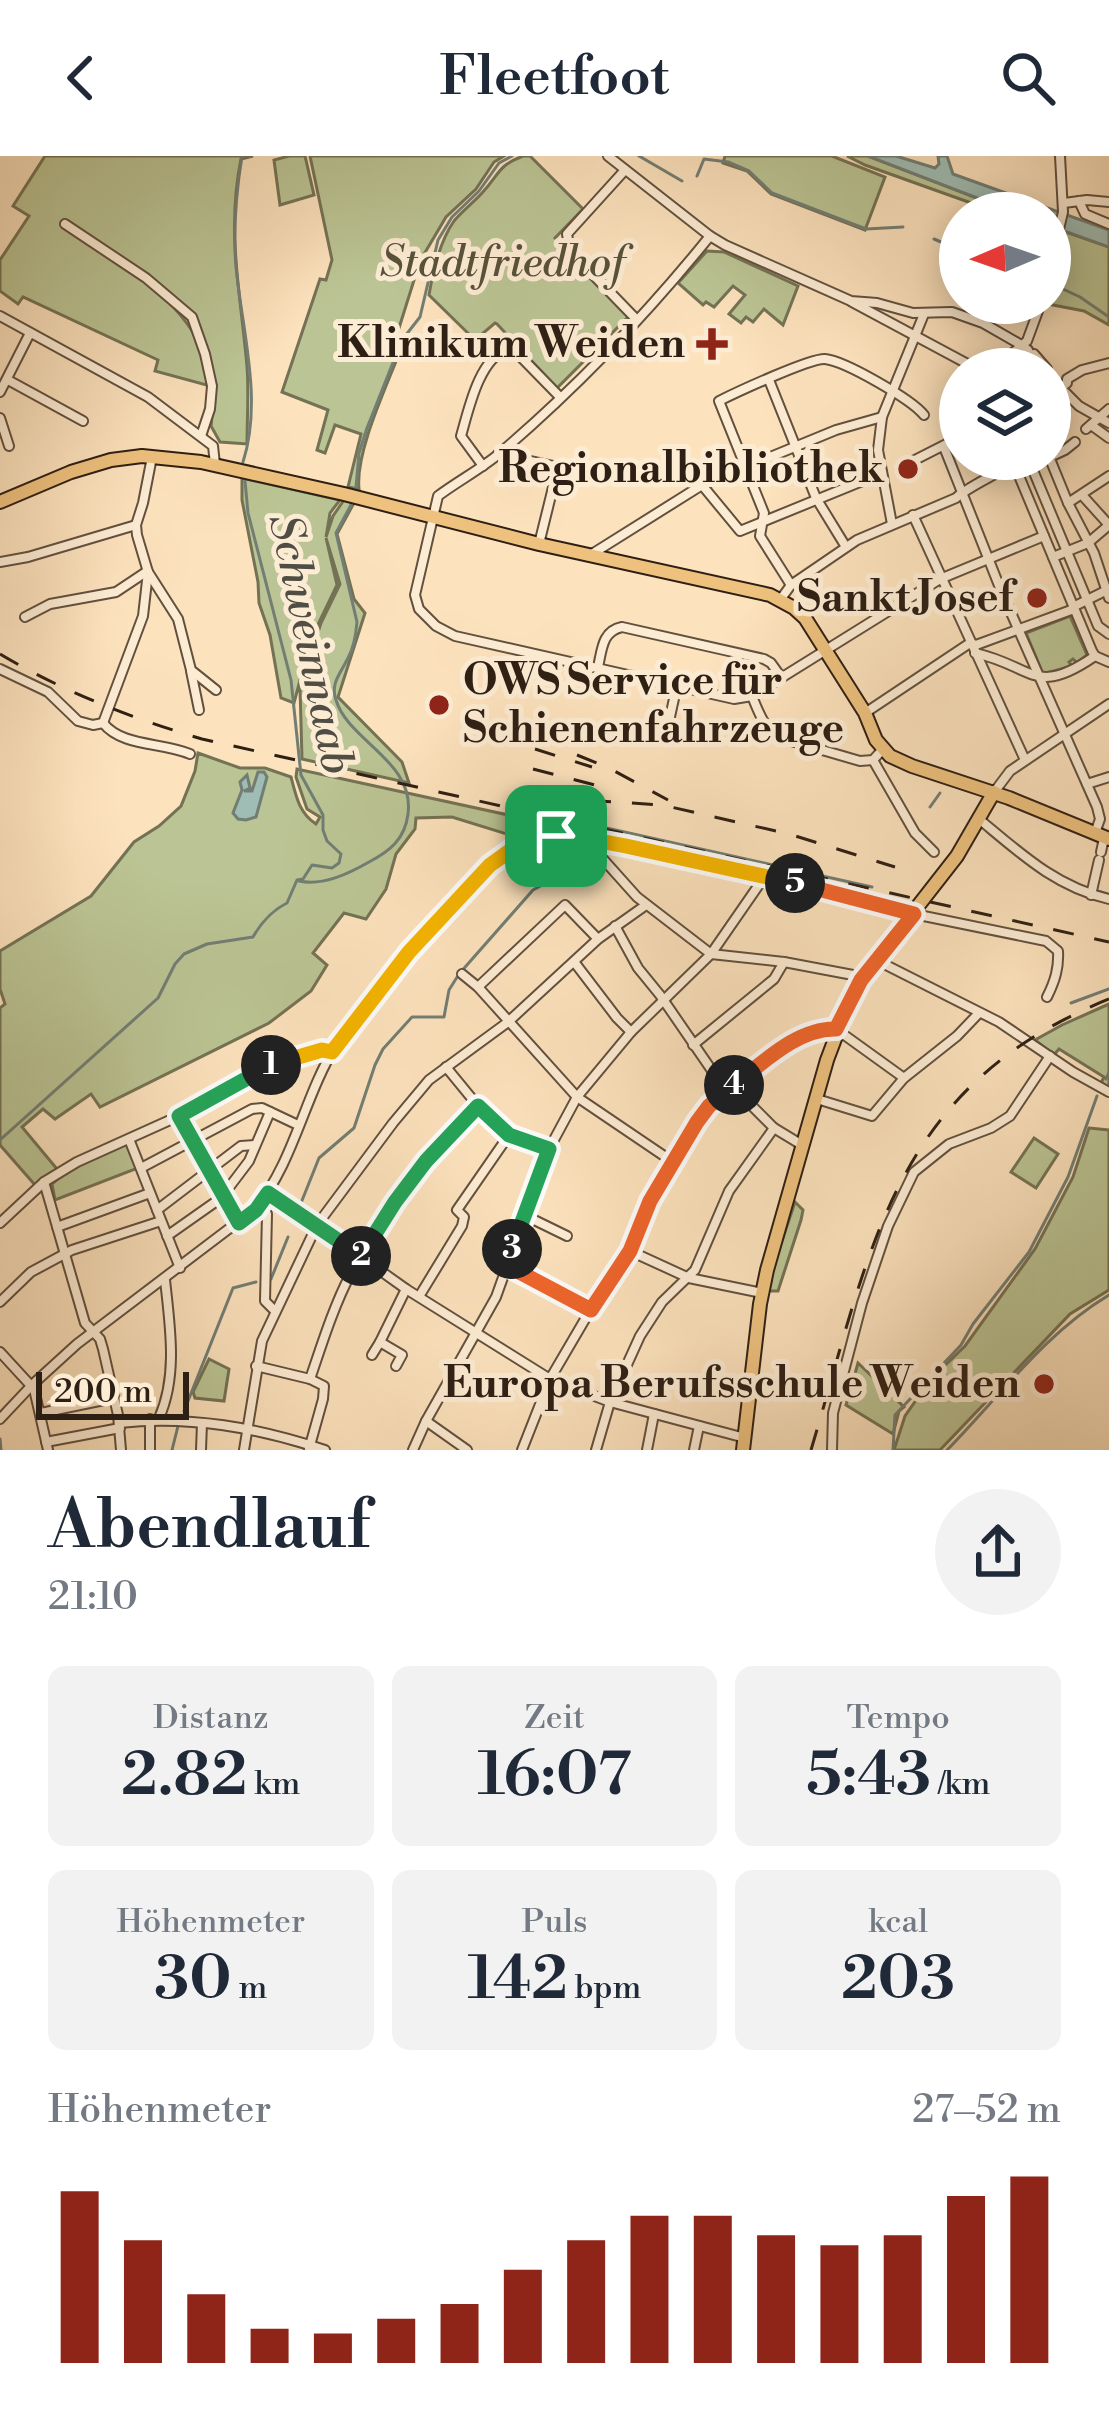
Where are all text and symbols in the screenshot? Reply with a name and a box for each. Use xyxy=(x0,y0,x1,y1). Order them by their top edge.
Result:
text: Fleetfoot xyxy=(440,44,669,112)
icon: back xyxy=(48,45,114,111)
icon: search xyxy=(995,45,1061,111)
north arrow xyxy=(939,192,1071,324)
map controls xyxy=(939,192,1071,480)
park label: Stadtfriedhof xyxy=(380,237,634,290)
place label: Klinikum Weiden xyxy=(337,318,685,371)
marker: Klinikum Weiden xyxy=(696,328,728,360)
button: layers xyxy=(939,348,1071,480)
place label: Regionalbibliothek xyxy=(498,443,885,496)
marker: Regionalbibliothek xyxy=(895,456,921,482)
water label: Schweinnaab xyxy=(255,509,365,779)
place label: Sankt Josef xyxy=(797,572,1018,625)
marker: Sankt Josef xyxy=(1024,585,1050,611)
place label: OWS Service für Schienenfahrzeuge xyxy=(463,655,844,756)
marker: OWS Service für Schienenfahrzeuge xyxy=(426,692,452,718)
pin xyxy=(505,785,607,887)
icon: arrive xyxy=(523,803,589,869)
pin: 5 xyxy=(765,853,825,913)
text: 5 xyxy=(785,862,805,903)
pin: 1 xyxy=(241,1035,301,1095)
text: 1 xyxy=(263,1044,279,1085)
pin: 4 xyxy=(704,1055,764,1115)
text: 4 xyxy=(723,1064,745,1105)
pin: 3 xyxy=(482,1219,542,1279)
pin: 2 xyxy=(331,1226,391,1286)
text: 3 xyxy=(502,1228,522,1269)
text: 2 xyxy=(351,1235,371,1276)
place label: Europa Berufsschule Weiden xyxy=(443,1358,1020,1411)
scale bar xyxy=(36,1366,189,1419)
marker: Europa Berufsschule Weiden xyxy=(1031,1371,1057,1397)
text: 200 m xyxy=(54,1372,152,1413)
text: Abendlauf xyxy=(48,1486,370,1569)
button: share xyxy=(935,1489,1061,1615)
text: 21:10 xyxy=(48,1573,138,1622)
text: Distanz xyxy=(153,1698,269,1739)
text: Zeit xyxy=(524,1698,585,1739)
text: Tempo xyxy=(847,1698,950,1739)
text: 2.82 xyxy=(121,1739,247,1814)
text: 16:07 xyxy=(478,1739,631,1814)
text: 5:43 xyxy=(806,1739,931,1814)
text: km xyxy=(247,1764,300,1805)
text: /km xyxy=(931,1764,990,1805)
text: Höhenmeter xyxy=(116,1902,305,1943)
text: Puls xyxy=(522,1902,587,1943)
text: kcal xyxy=(868,1902,928,1943)
text: 30 xyxy=(154,1943,232,2018)
text: 142 xyxy=(467,1943,568,2018)
text: 203 xyxy=(841,1943,955,2018)
text: m xyxy=(232,1968,267,2009)
text: bpm xyxy=(568,1968,641,2009)
text: Höhenmeter xyxy=(48,2086,271,2135)
text: 27–52 m xyxy=(912,2086,1061,2135)

